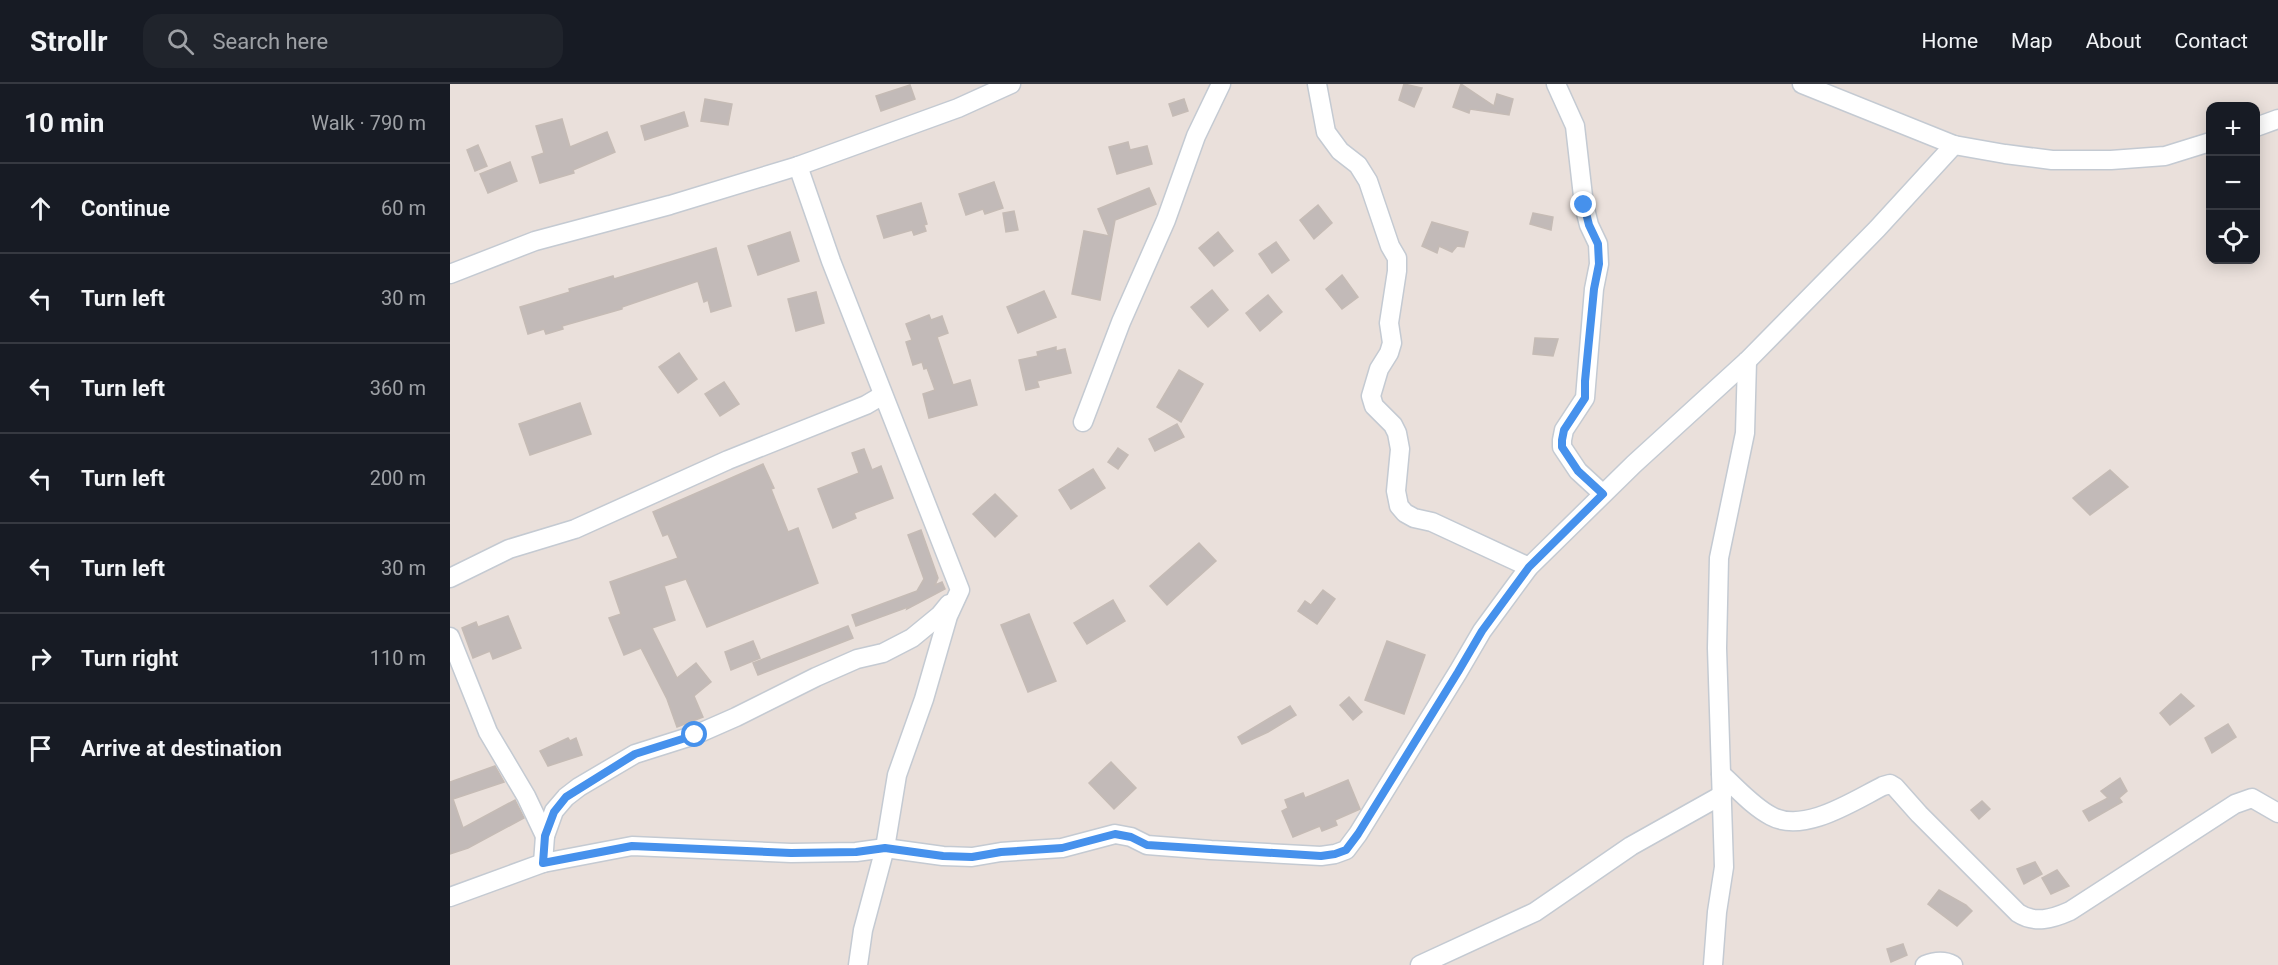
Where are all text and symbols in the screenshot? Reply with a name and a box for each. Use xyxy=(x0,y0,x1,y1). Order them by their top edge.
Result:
search box xyxy=(143,14,563,68)
text: Strollr xyxy=(30,25,107,58)
icon: search xyxy=(164,25,197,58)
text: Search here xyxy=(212,29,328,54)
text: Home xyxy=(1922,29,1978,53)
text: Map xyxy=(2011,29,2053,53)
text: About xyxy=(2086,29,2142,53)
text: Contact xyxy=(2175,29,2248,53)
map controls xyxy=(2206,102,2260,264)
button: + xyxy=(2206,102,2260,156)
text: 10 min xyxy=(24,108,104,138)
text: Walk · 790 m xyxy=(311,111,426,135)
button: − xyxy=(2206,156,2260,210)
route end xyxy=(1570,191,1596,217)
icon: ahead xyxy=(24,192,57,225)
text: Continue xyxy=(81,196,170,221)
text: 60 m xyxy=(381,196,426,220)
button: locate xyxy=(2206,210,2260,264)
icon: left xyxy=(24,282,57,315)
text: Turn left xyxy=(81,286,165,311)
text: 30 m xyxy=(381,286,426,310)
icon: left xyxy=(24,372,57,405)
text: Turn left xyxy=(81,376,165,401)
text: 360 m xyxy=(370,376,426,400)
icon: left xyxy=(24,462,57,495)
text: Turn left xyxy=(81,466,165,491)
text: 200 m xyxy=(370,466,426,490)
icon: left xyxy=(24,552,57,585)
text: Turn left xyxy=(81,556,165,581)
text: 30 m xyxy=(381,556,426,580)
icon: right xyxy=(24,642,57,675)
text: Turn right xyxy=(81,646,178,671)
text: 110 m xyxy=(370,646,426,670)
route start xyxy=(681,721,707,747)
icon: arrive xyxy=(24,732,57,765)
text: Arrive at destination xyxy=(81,736,282,761)

